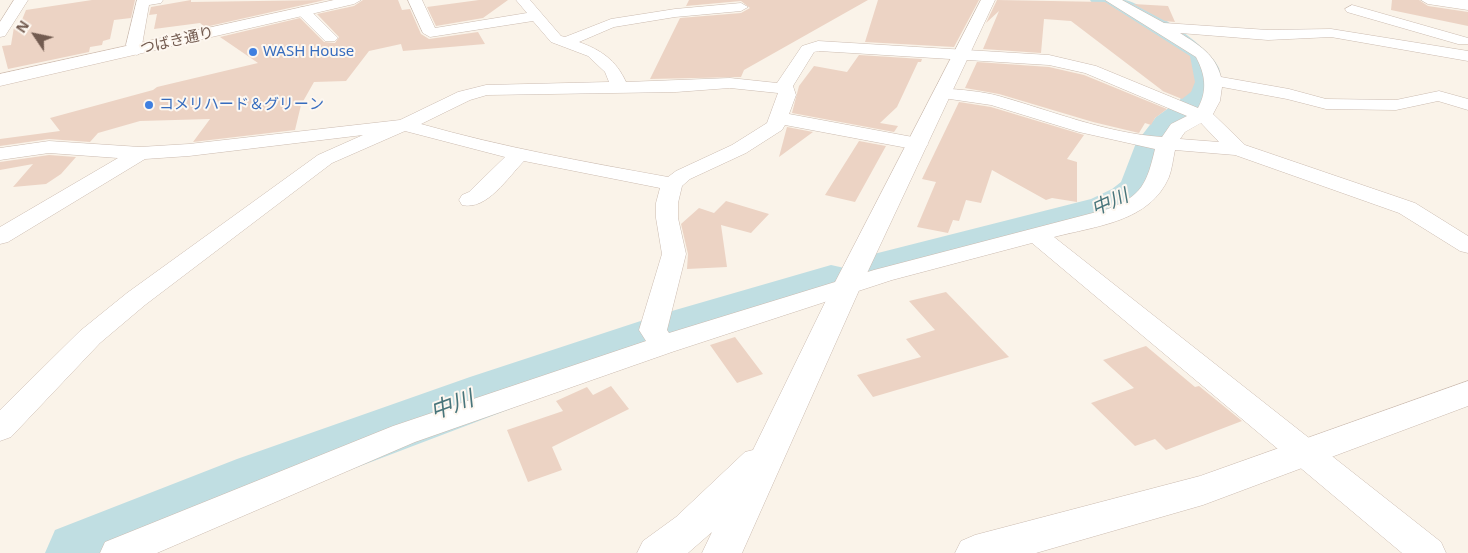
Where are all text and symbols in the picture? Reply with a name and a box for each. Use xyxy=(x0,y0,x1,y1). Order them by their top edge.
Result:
north arrow xyxy=(10,10,60,60)
text: N xyxy=(11,16,33,36)
street label: つばき通り xyxy=(138,24,216,58)
place label: WASH House xyxy=(263,43,354,61)
marker: WASH House xyxy=(247,46,259,58)
place label: コメリハード＆グリーン xyxy=(159,96,324,114)
marker: コメリハード＆グリーン xyxy=(143,99,155,111)
water label: 中川 xyxy=(1088,185,1132,221)
water label: 中川 xyxy=(427,386,477,426)

